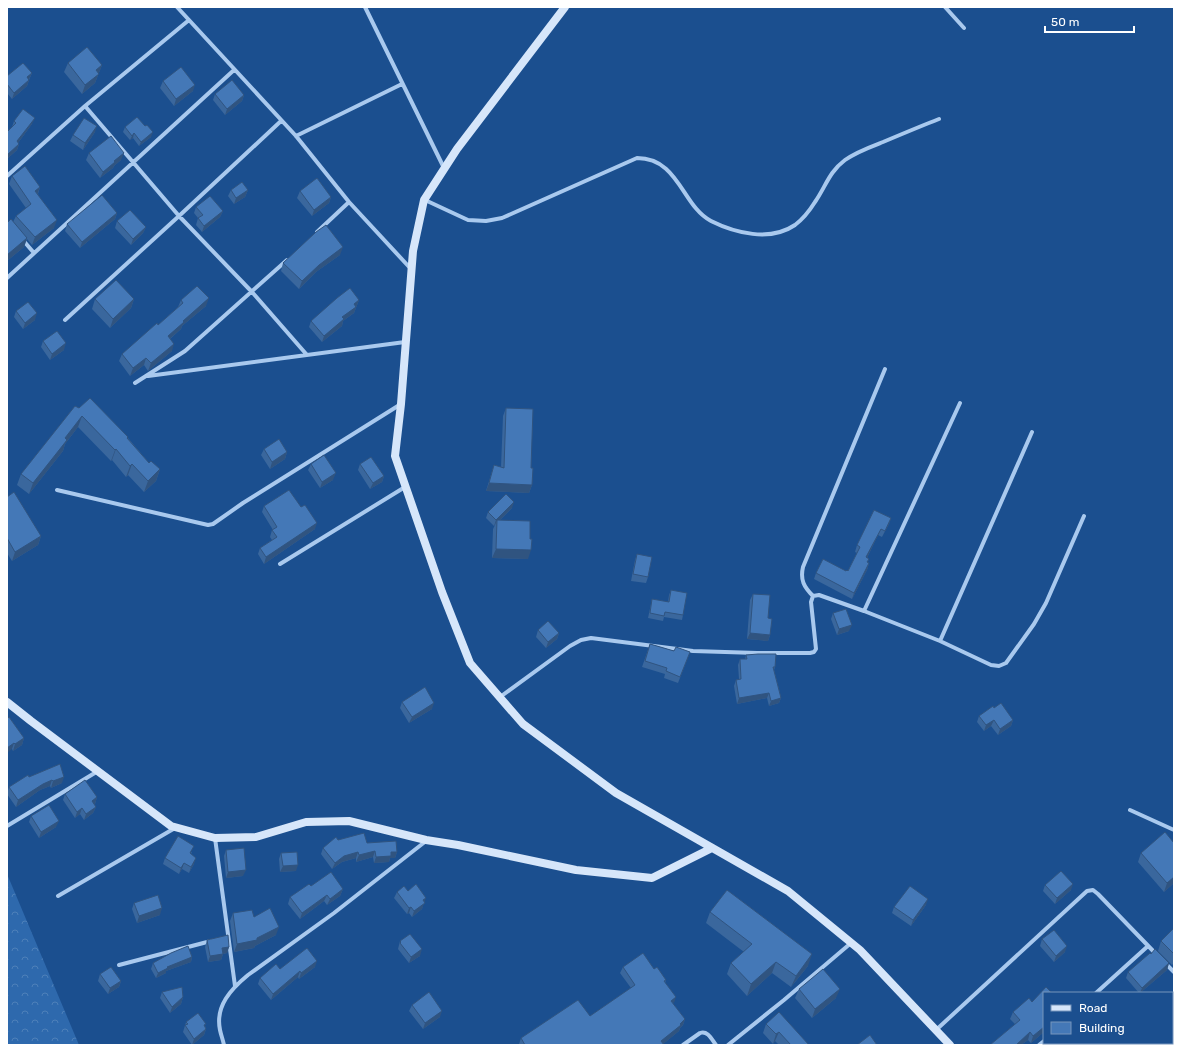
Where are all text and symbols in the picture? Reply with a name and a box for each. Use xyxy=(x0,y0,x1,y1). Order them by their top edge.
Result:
scale bar xyxy=(1045,8,1134,34)
text: 50 m xyxy=(1051,15,1079,29)
legend xyxy=(1043,992,1173,1044)
text: Road xyxy=(1079,1001,1107,1015)
text: Building xyxy=(1079,1021,1125,1035)

